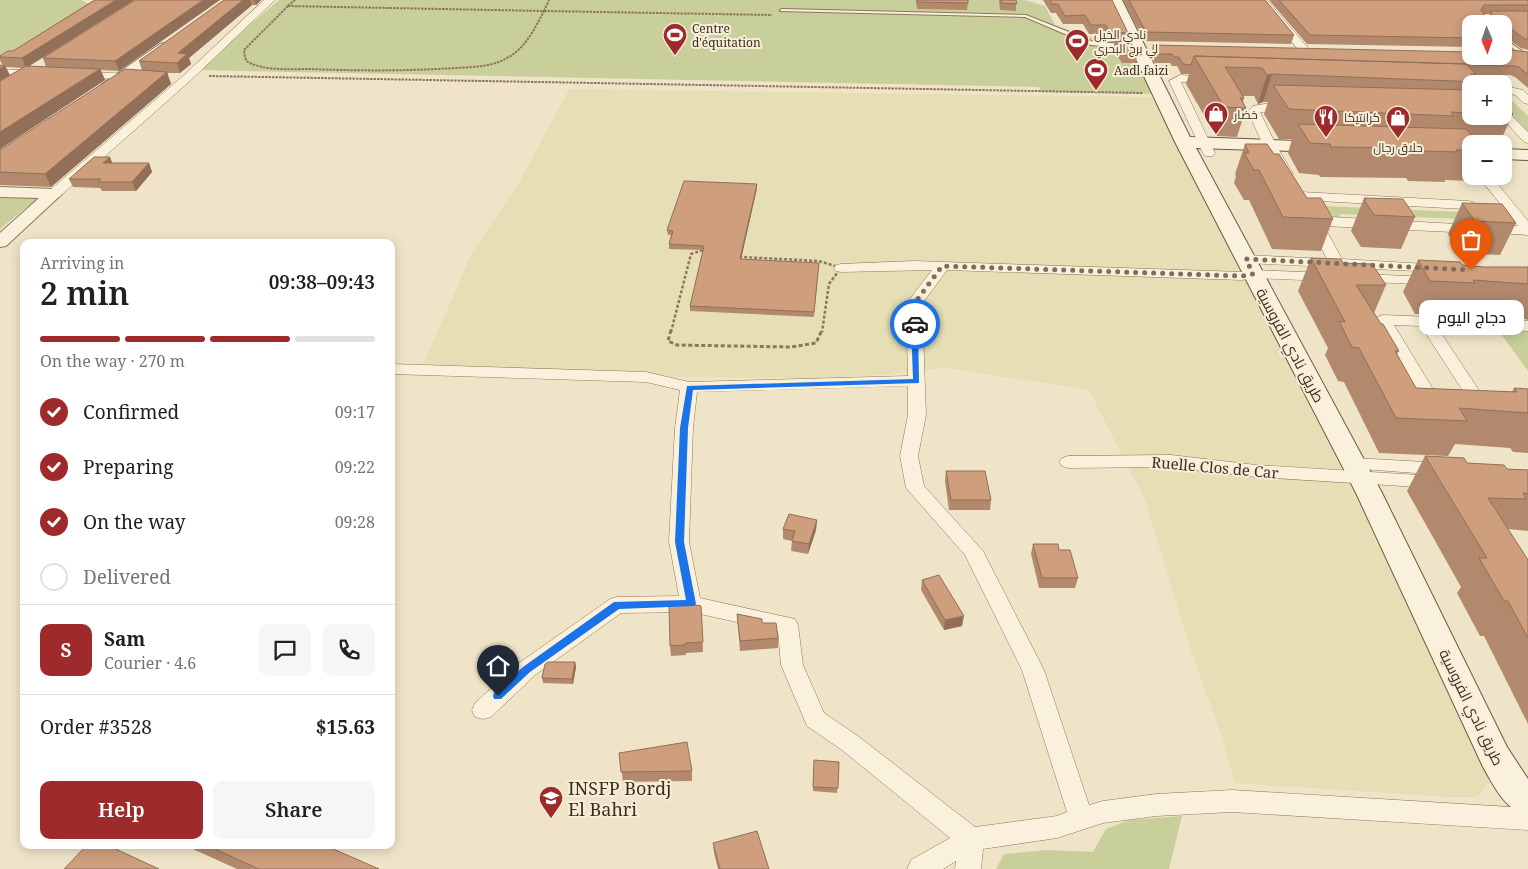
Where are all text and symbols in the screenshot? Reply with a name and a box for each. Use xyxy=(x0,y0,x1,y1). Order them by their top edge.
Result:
north arrow xyxy=(1462,15,1512,65)
map controls xyxy=(1462,15,1512,185)
place label: Centre d'équitation xyxy=(692,20,761,51)
sports icon: Centre d'équitation xyxy=(662,22,688,56)
place label: نادي الخيل لي برج البحري xyxy=(1094,26,1158,59)
sports icon: نادي الخيل لي برج البحري xyxy=(1064,28,1090,62)
sports icon: Aadl faizi xyxy=(1083,57,1109,91)
place label: Aadl faizi xyxy=(1114,62,1169,79)
button: + xyxy=(1462,75,1512,125)
shop icon: خضار xyxy=(1203,101,1229,135)
restaurant icon: كرانتيكا xyxy=(1313,104,1339,138)
shop icon: حلاق رجال xyxy=(1385,105,1411,139)
place label: خضار xyxy=(1233,106,1258,123)
place label: كرانتيكا xyxy=(1344,109,1380,126)
button: − xyxy=(1462,135,1512,185)
place label: حلاق رجال xyxy=(1373,139,1423,156)
pin xyxy=(1450,219,1492,270)
icon: bag xyxy=(1457,226,1485,254)
text: Arriving in xyxy=(40,252,124,274)
text: 09:38–09:43 xyxy=(269,269,375,295)
text: 2 min xyxy=(40,271,129,314)
street label: طريق نادي الفروسية xyxy=(1250,284,1330,407)
courier xyxy=(890,299,940,349)
callout: دجاج اليوم xyxy=(1418,300,1524,335)
text: دجاج اليوم xyxy=(1437,306,1506,328)
icon: car xyxy=(901,310,929,338)
text: On the way · 270 m xyxy=(40,350,185,372)
icon: check xyxy=(40,398,68,426)
text: Confirmed xyxy=(83,399,179,425)
text: 09:17 xyxy=(335,401,375,423)
street label: Ruelle Clos de Car xyxy=(1151,451,1279,483)
icon: check xyxy=(40,453,68,481)
text: Preparing xyxy=(83,454,173,480)
text: 09:22 xyxy=(335,456,375,478)
icon: check xyxy=(40,508,68,536)
text: On the way xyxy=(83,509,186,535)
text: 09:28 xyxy=(335,511,375,533)
text: Delivered xyxy=(83,564,171,590)
button: chat xyxy=(259,624,311,676)
button: phone xyxy=(323,624,375,676)
text: Sam xyxy=(104,626,145,652)
text: S xyxy=(60,637,72,663)
pin xyxy=(477,645,519,696)
street label: طريق نادي الفروسية xyxy=(1432,645,1509,770)
text: Courier · 4.6 xyxy=(104,652,196,674)
icon: home xyxy=(484,652,512,680)
text: Order #3528 xyxy=(40,714,152,740)
text: $15.63 xyxy=(316,714,375,740)
place label: INSFP Bordj El Bahri xyxy=(568,776,671,821)
button: Help xyxy=(40,781,203,839)
button: Share xyxy=(213,781,375,839)
school or university icon: INSFP Bordj El Bahri xyxy=(538,785,564,819)

